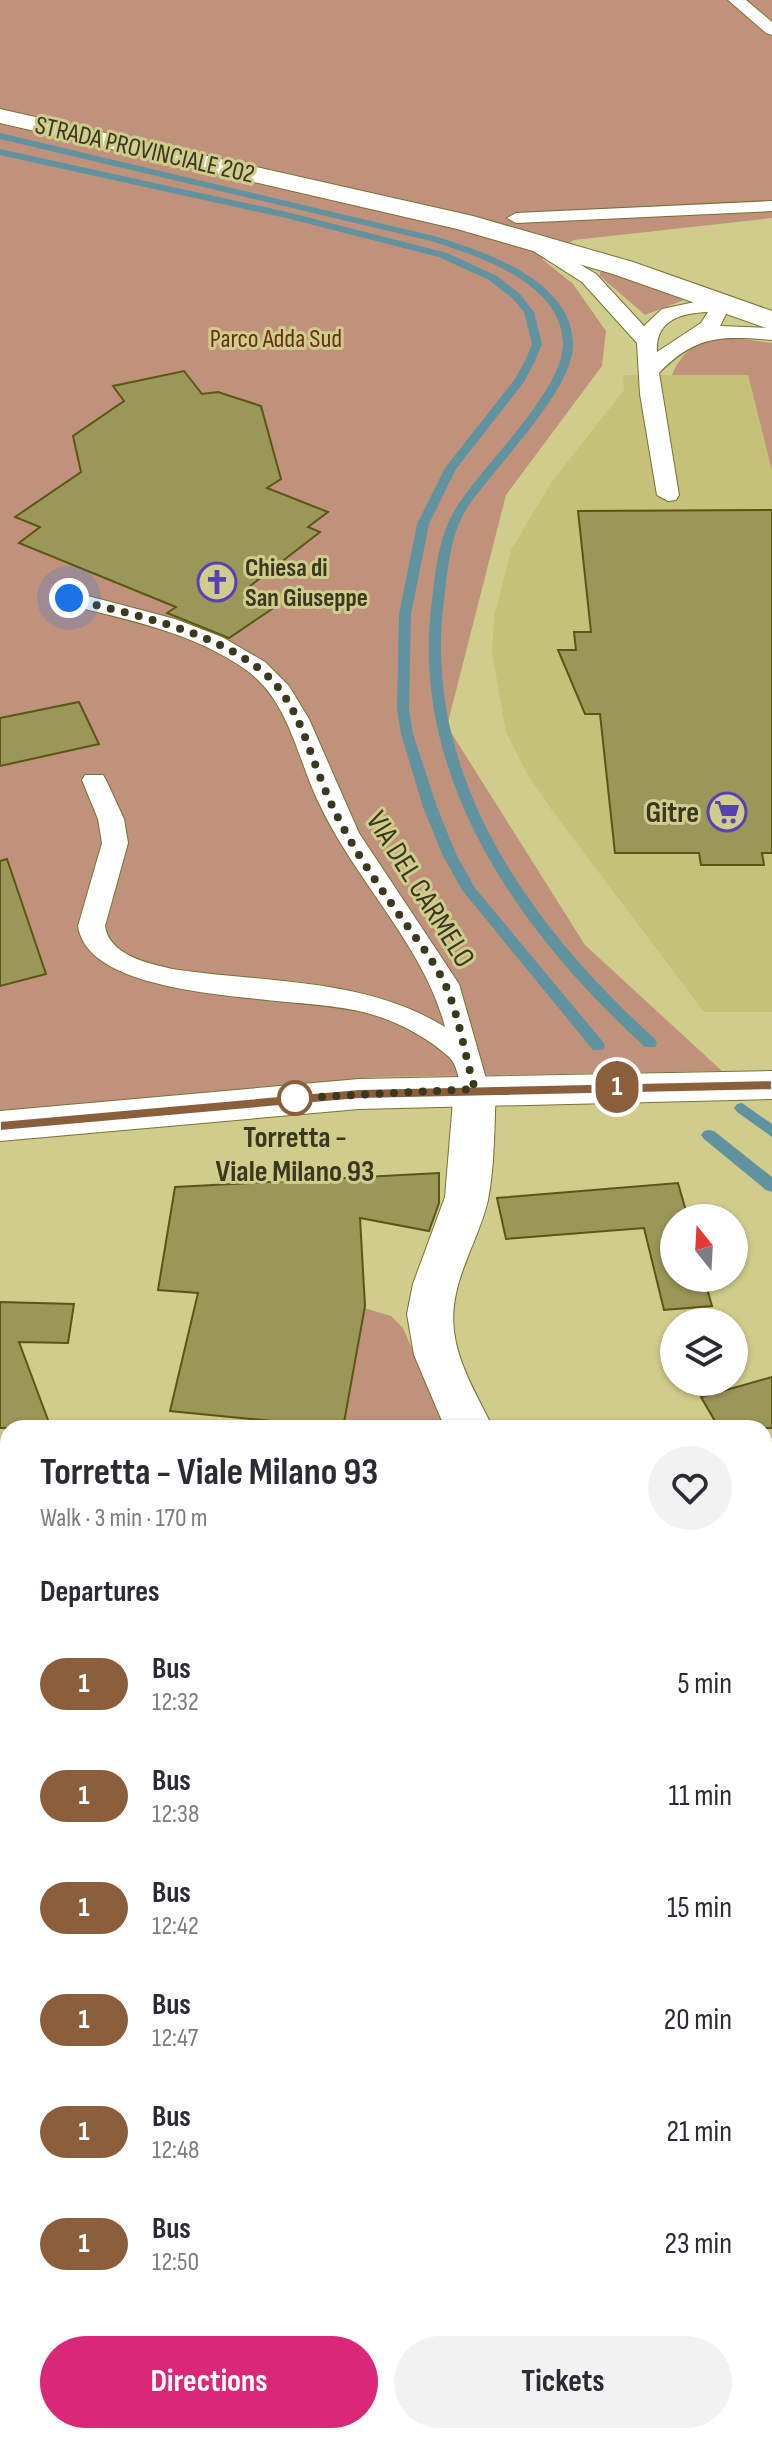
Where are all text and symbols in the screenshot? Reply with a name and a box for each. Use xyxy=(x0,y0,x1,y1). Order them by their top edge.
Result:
street label: STRADA PROVINCIALE 202 xyxy=(32,110,257,191)
park label: Parco Adda Sud xyxy=(210,324,342,355)
place label: Chiesa di San Giuseppe xyxy=(245,553,368,614)
church icon: Chiesa di San Giuseppe xyxy=(196,561,238,603)
your location xyxy=(49,578,89,618)
supermarket icon: Gitre xyxy=(706,791,748,833)
place label: Gitre xyxy=(646,795,699,831)
street label: VIA DEL CARMELO xyxy=(358,805,482,974)
line badge: 1 xyxy=(591,1061,643,1113)
text: 1 xyxy=(612,1070,622,1103)
marker: Torretta - Viale Milano 93 xyxy=(278,1081,312,1115)
place label: Torretta - Viale Milano 93 xyxy=(216,1120,374,1190)
north arrow xyxy=(660,1204,748,1292)
map controls xyxy=(660,1204,748,1396)
button: layers xyxy=(660,1308,748,1396)
button: heart xyxy=(648,1446,732,1530)
text: Torretta - Viale Milano 93 xyxy=(40,1450,378,1495)
text: Walk · 3 min · 170 m xyxy=(40,1503,207,1534)
text: Departures xyxy=(40,1574,160,1610)
text: Bus xyxy=(152,1651,191,1687)
text: 5 min xyxy=(678,1666,732,1702)
text: 1 xyxy=(79,1667,89,1700)
text: 12:32 xyxy=(152,1687,199,1718)
text: Bus xyxy=(152,1763,191,1799)
text: 11 min xyxy=(669,1778,732,1814)
text: 1 xyxy=(79,1779,89,1812)
text: 12:38 xyxy=(152,1799,199,1830)
text: Bus xyxy=(152,1875,191,1911)
text: 15 min xyxy=(667,1890,732,1926)
text: 1 xyxy=(79,1891,89,1924)
text: 12:42 xyxy=(152,1911,199,1942)
text: Bus xyxy=(152,1987,191,2023)
text: 20 min xyxy=(664,2002,732,2038)
text: 1 xyxy=(79,2003,89,2036)
text: 12:47 xyxy=(152,2023,198,2054)
text: Bus xyxy=(152,2099,191,2135)
text: 21 min xyxy=(667,2114,732,2150)
text: 1 xyxy=(79,2115,89,2148)
text: 12:48 xyxy=(152,2135,199,2166)
text: Bus xyxy=(152,2211,191,2247)
text: 23 min xyxy=(665,2226,732,2262)
text: 1 xyxy=(79,2227,89,2260)
text: 12:50 xyxy=(152,2247,199,2278)
button: Directions xyxy=(40,2336,378,2428)
button: Tickets xyxy=(394,2336,732,2428)

